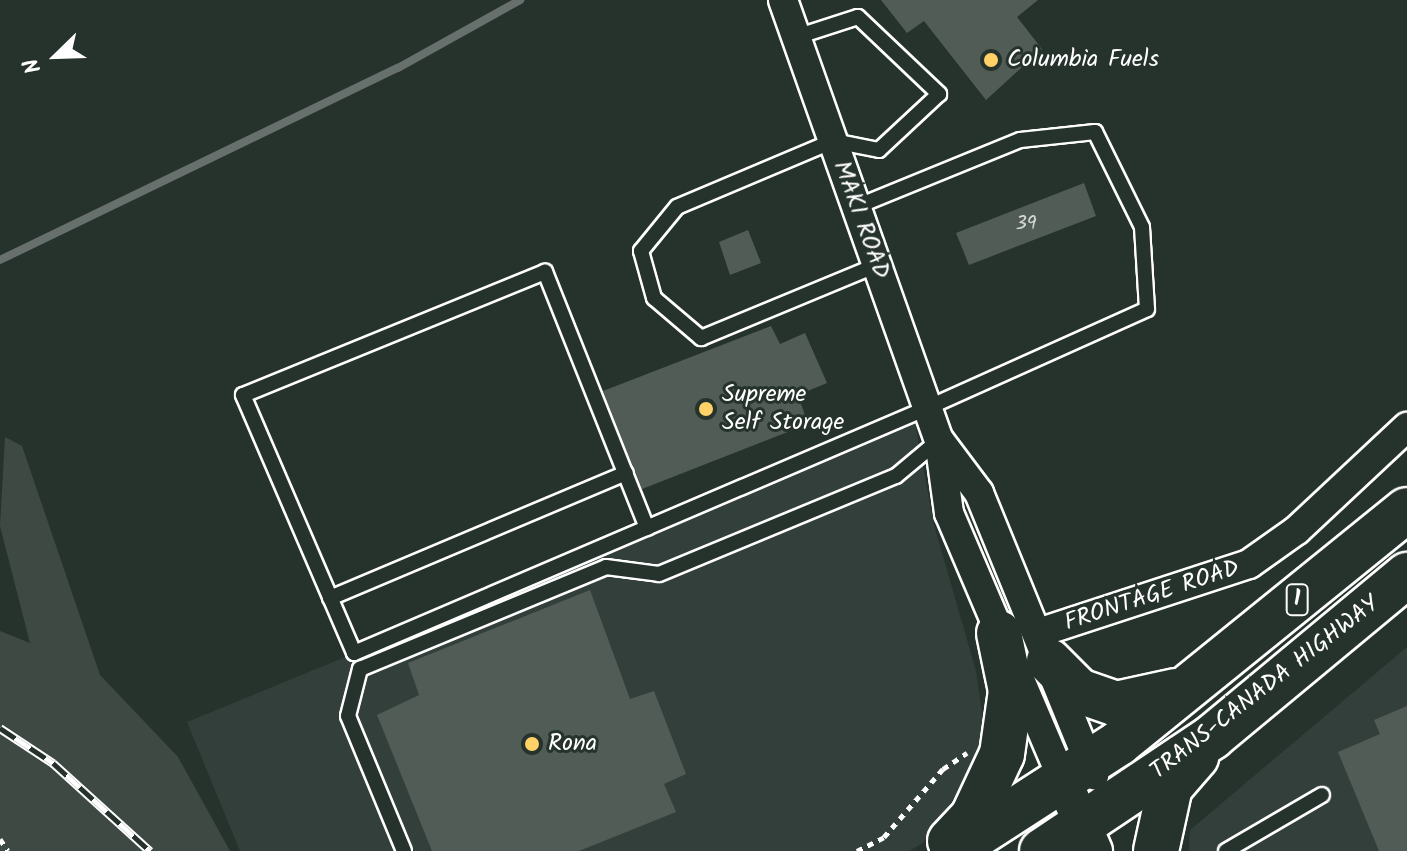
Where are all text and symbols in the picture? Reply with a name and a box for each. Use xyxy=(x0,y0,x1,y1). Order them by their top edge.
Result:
north arrow xyxy=(16,16,96,96)
place label: Columbia Fuels xyxy=(1007,46,1159,74)
marker: Columbia Fuels xyxy=(982,51,1000,69)
text: N xyxy=(15,52,52,79)
street label: MAKI ROAD xyxy=(826,157,896,283)
house number: 39 xyxy=(1015,212,1037,236)
place label: Supreme Self Storage xyxy=(722,381,844,437)
marker: Supreme Self Storage xyxy=(697,400,715,418)
street label: FRONTAGE ROAD xyxy=(1061,554,1243,638)
road number: 1 xyxy=(1285,582,1309,618)
street label: TRANS-CANADA HIGHWAY xyxy=(1145,590,1385,786)
place label: Rona xyxy=(548,730,597,758)
marker: Rona xyxy=(523,735,541,753)

